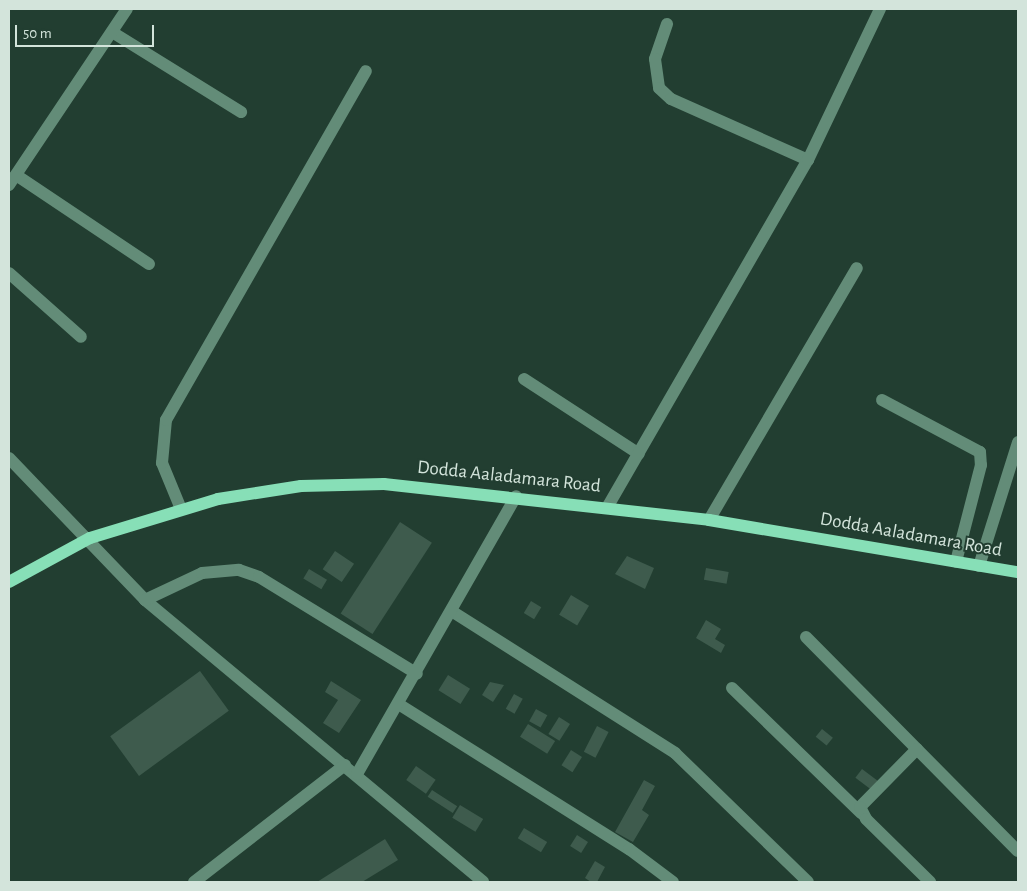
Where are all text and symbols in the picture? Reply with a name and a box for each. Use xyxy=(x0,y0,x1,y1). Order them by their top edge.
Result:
scale bar xyxy=(18,15,156,47)
text: 50 m xyxy=(23,26,52,41)
street label: Dodda Aaladamara Road xyxy=(416,456,602,498)
street label: Dodda Aaladamara Road xyxy=(818,508,1004,562)

